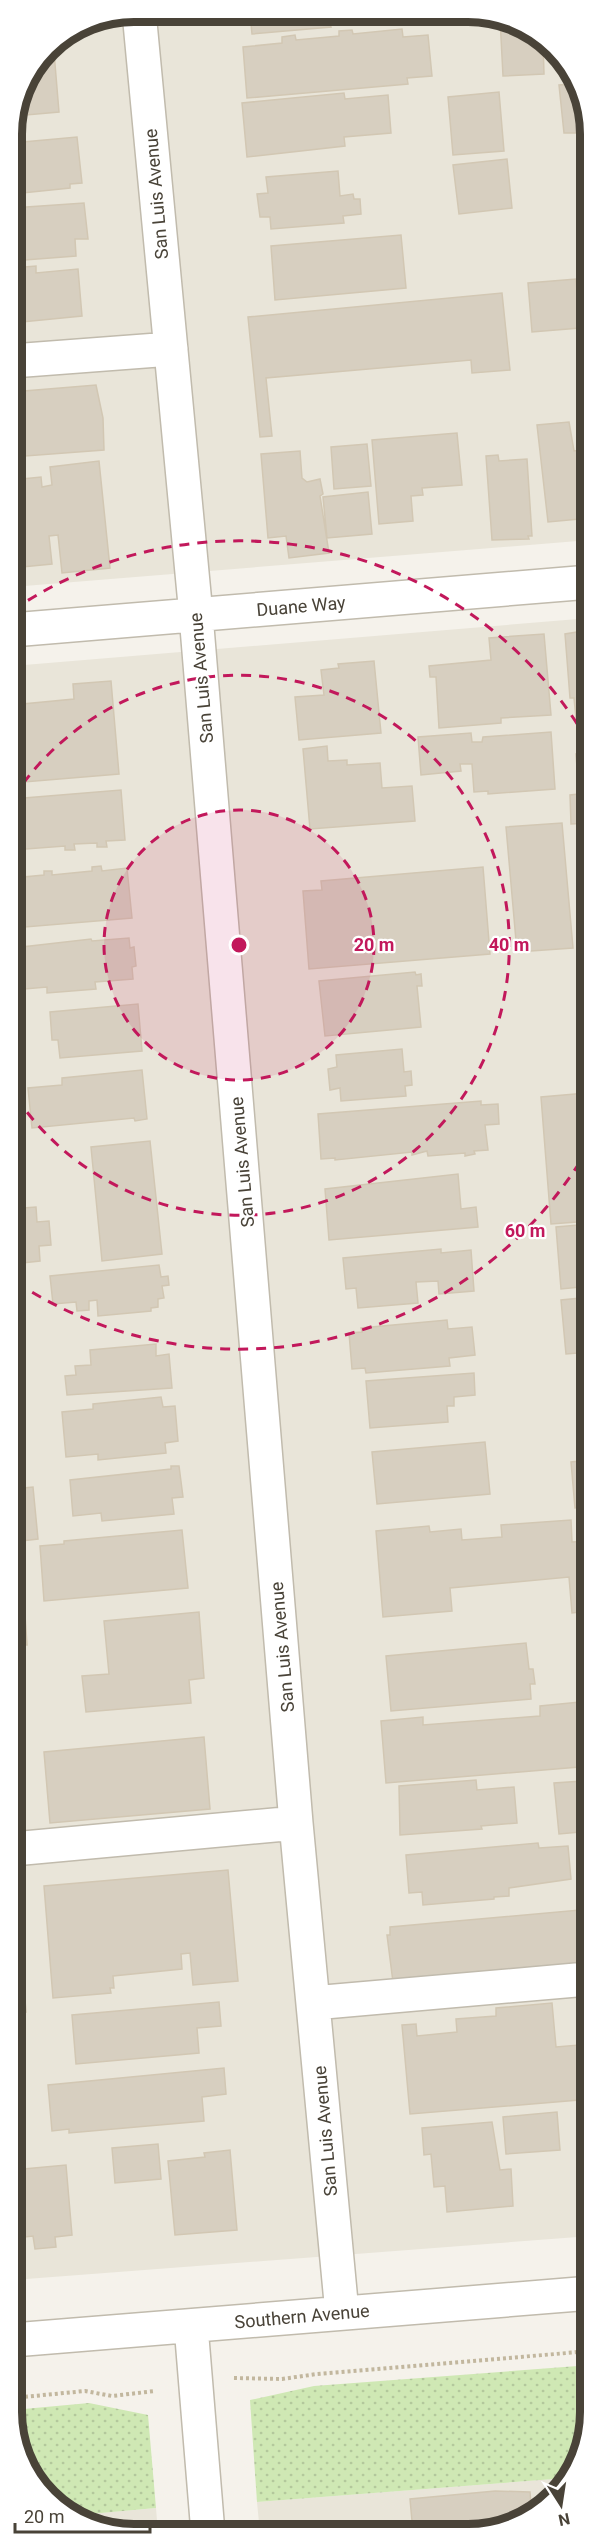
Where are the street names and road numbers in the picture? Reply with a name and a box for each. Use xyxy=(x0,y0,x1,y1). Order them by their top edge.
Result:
street label: San Luis Avenue xyxy=(140,128,172,260)
street label: Duane Way xyxy=(256,592,347,620)
street label: San Luis Avenue xyxy=(185,612,217,744)
street label: San Luis Avenue xyxy=(226,1096,258,1228)
street label: San Luis Avenue xyxy=(266,1581,298,1713)
street label: San Luis Avenue xyxy=(309,2065,341,2197)
street label: Southern Avenue xyxy=(234,2300,370,2332)

